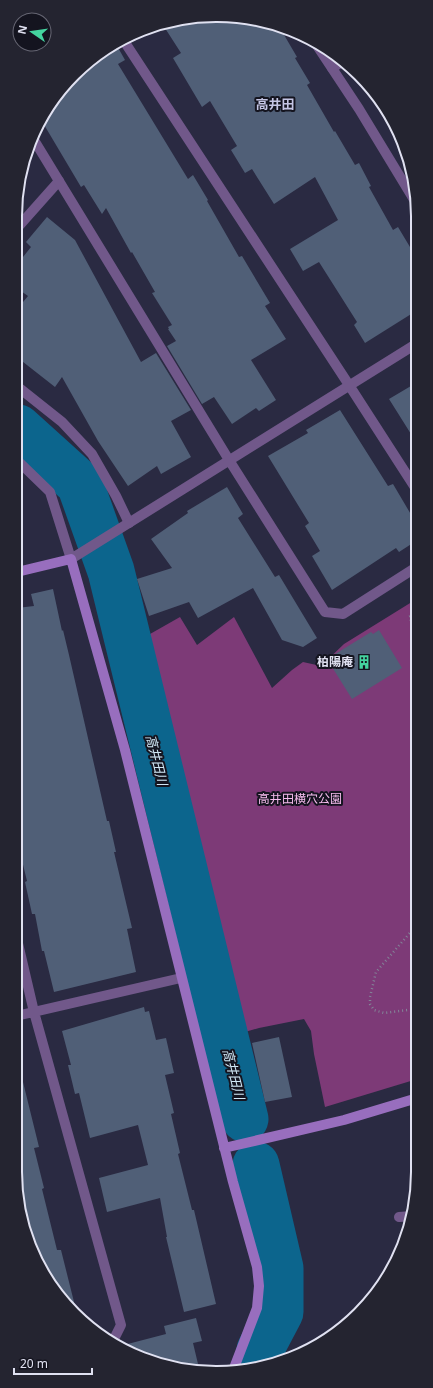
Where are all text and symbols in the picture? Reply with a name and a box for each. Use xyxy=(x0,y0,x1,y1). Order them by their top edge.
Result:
north arrow xyxy=(12,12,52,52)
text: N xyxy=(13,24,30,36)
district label: 高井田 xyxy=(255,95,295,113)
place label: 柏陽庵 xyxy=(317,653,353,670)
building icon: 柏陽庵 xyxy=(356,654,372,670)
water label: 高井田川 xyxy=(142,733,173,789)
park label: 高井田横穴公園 xyxy=(258,790,342,807)
water label: 高井田川 xyxy=(219,1047,250,1103)
scale bar xyxy=(14,1350,92,1376)
text: 20 m xyxy=(20,1355,48,1372)

